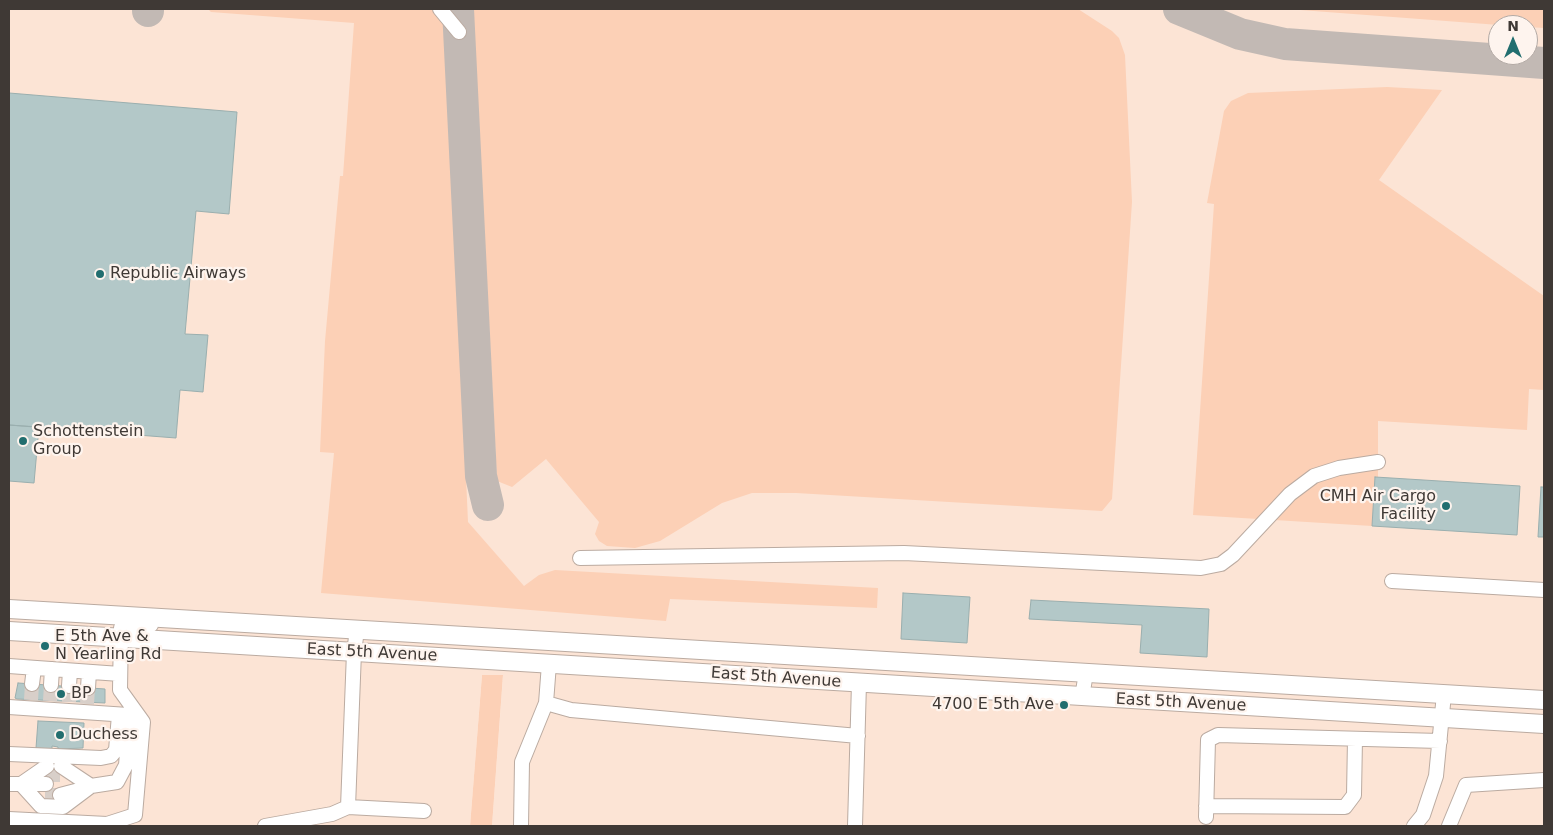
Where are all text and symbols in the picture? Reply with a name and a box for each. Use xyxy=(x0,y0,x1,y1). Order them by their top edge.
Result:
north arrow xyxy=(1488,15,1538,65)
text: N xyxy=(1507,18,1519,34)
place label: Republic Airways xyxy=(110,264,246,284)
marker: Republic Airways xyxy=(94,268,106,280)
place label: Schottenstein Group xyxy=(33,422,143,460)
marker: Schottenstein Group xyxy=(17,435,29,447)
place label: CMH Air Cargo Facility xyxy=(1320,487,1436,525)
marker: CMH Air Cargo Facility xyxy=(1440,500,1452,512)
place label: E 5th Ave & N Yearling Rd xyxy=(55,627,161,665)
marker: E 5th Ave & N Yearling Rd xyxy=(39,640,51,652)
street label: East 5th Avenue xyxy=(306,640,438,666)
street label: East 5th Avenue xyxy=(710,664,842,692)
place label: BP xyxy=(71,684,92,704)
marker: BP xyxy=(55,688,67,700)
street label: East 5th Avenue xyxy=(1115,690,1247,716)
place label: 4700 E 5th Ave xyxy=(932,695,1054,715)
marker: 4700 E 5th Ave xyxy=(1058,699,1070,711)
place label: Duchess xyxy=(70,725,138,745)
marker: Duchess xyxy=(54,729,66,741)

